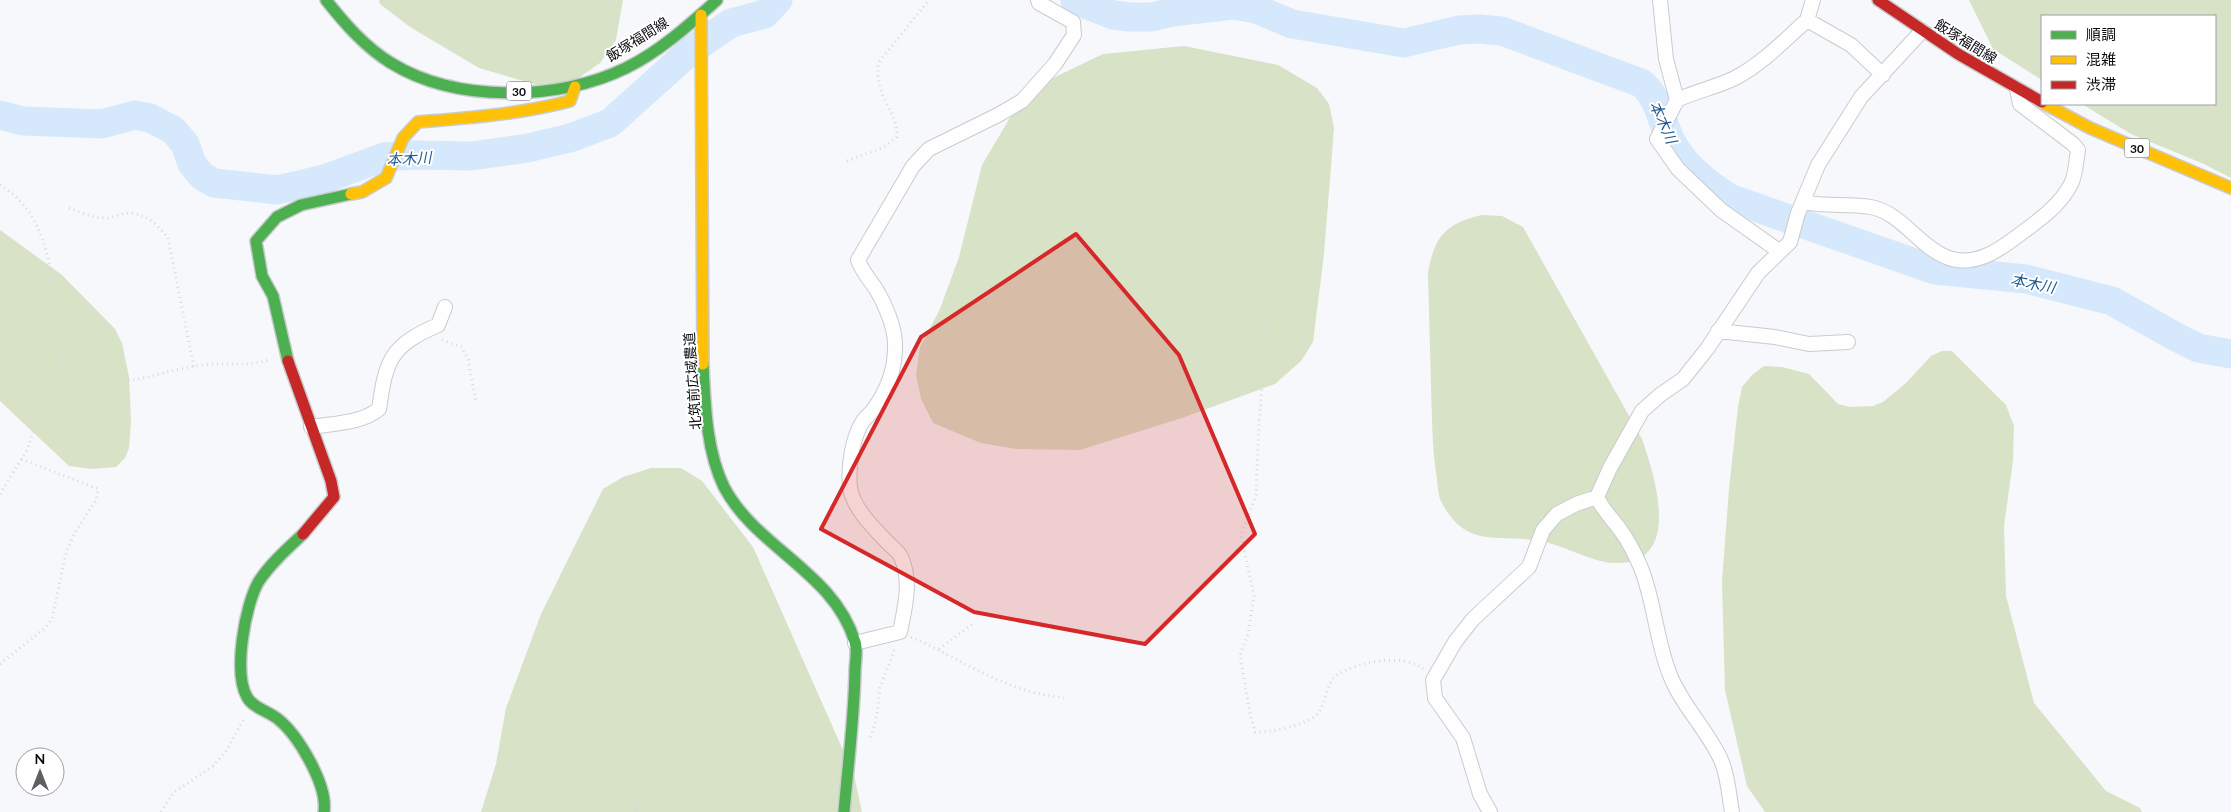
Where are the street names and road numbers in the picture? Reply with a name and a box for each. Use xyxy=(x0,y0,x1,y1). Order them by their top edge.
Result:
street label: 飯塚福間線 xyxy=(603,13,671,65)
street label: 飯塚福間線 xyxy=(1932,15,2000,67)
road number: 30 xyxy=(506,82,532,100)
road number: 30 xyxy=(2124,138,2150,158)
street label: 北筑前広域農道 xyxy=(680,332,704,430)

